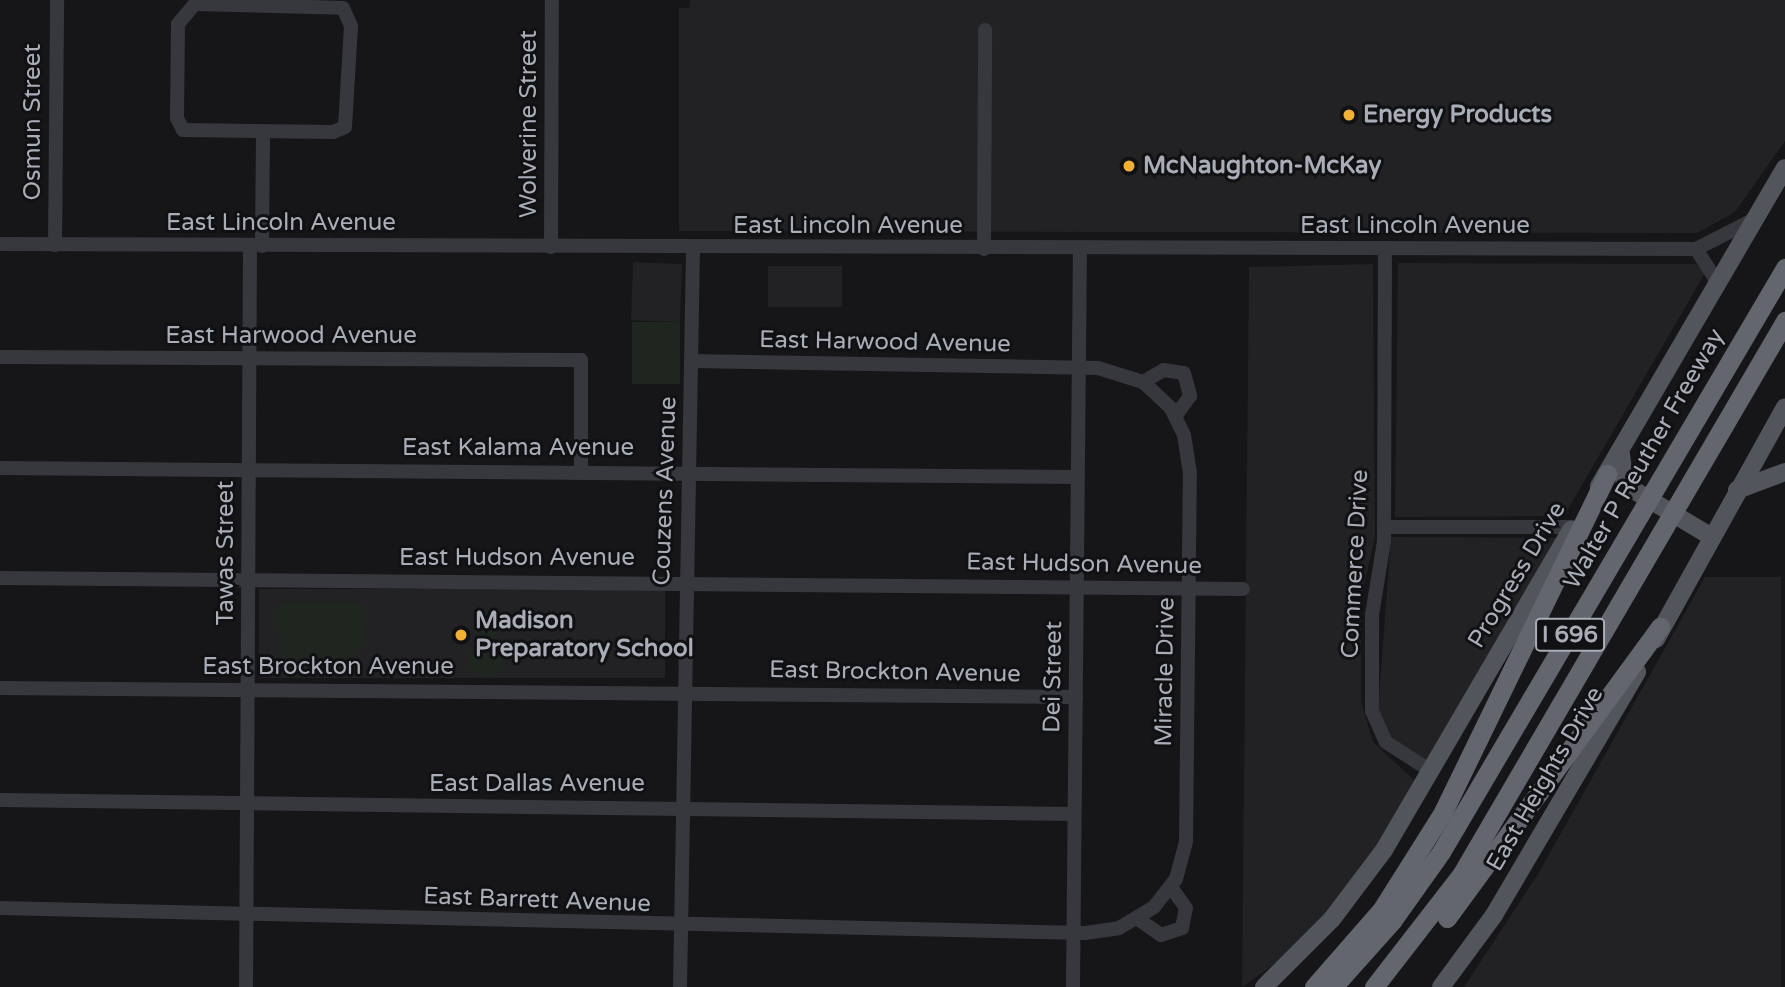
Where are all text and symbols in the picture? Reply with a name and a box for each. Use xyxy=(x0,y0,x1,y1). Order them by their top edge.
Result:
street label: Wolverine Street xyxy=(515,30,543,218)
street label: Osmun Street xyxy=(19,44,47,200)
place label: Energy Products xyxy=(1363,101,1552,129)
marker: Energy Products xyxy=(1341,107,1357,123)
place label: McNaughton-McKay xyxy=(1143,152,1381,180)
marker: McNaughton-McKay xyxy=(1121,158,1137,174)
street label: East Lincoln Avenue xyxy=(166,209,396,237)
street label: East Lincoln Avenue xyxy=(733,212,963,240)
street label: East Lincoln Avenue xyxy=(1300,212,1530,240)
street label: East Harwood Avenue xyxy=(165,322,417,350)
street label: Walter P Reuther Freeway xyxy=(1558,324,1730,594)
street label: East Harwood Avenue xyxy=(759,325,1011,359)
street label: Couzens Avenue xyxy=(647,396,683,586)
street label: East Kalama Avenue xyxy=(402,434,634,462)
street label: Commerce Drive xyxy=(1336,469,1374,659)
street label: Tawas Street xyxy=(212,481,240,625)
street label: Progress Drive xyxy=(1462,497,1572,653)
street label: East Hudson Avenue xyxy=(399,544,635,572)
street label: East Hudson Avenue xyxy=(966,548,1202,580)
street label: Miracle Drive xyxy=(1149,597,1181,747)
place label: Madison Preparatory School xyxy=(475,607,694,663)
road number: I 696 xyxy=(1535,615,1605,654)
street label: Dei Street xyxy=(1038,621,1068,733)
marker: Madison Preparatory School xyxy=(453,627,469,643)
street label: East Brockton Avenue xyxy=(202,653,454,681)
street label: East Brockton Avenue xyxy=(769,655,1021,689)
street label: East Heights Drive xyxy=(1480,682,1610,876)
street label: East Dallas Avenue xyxy=(429,770,645,798)
street label: East Barrett Avenue xyxy=(423,882,651,918)

